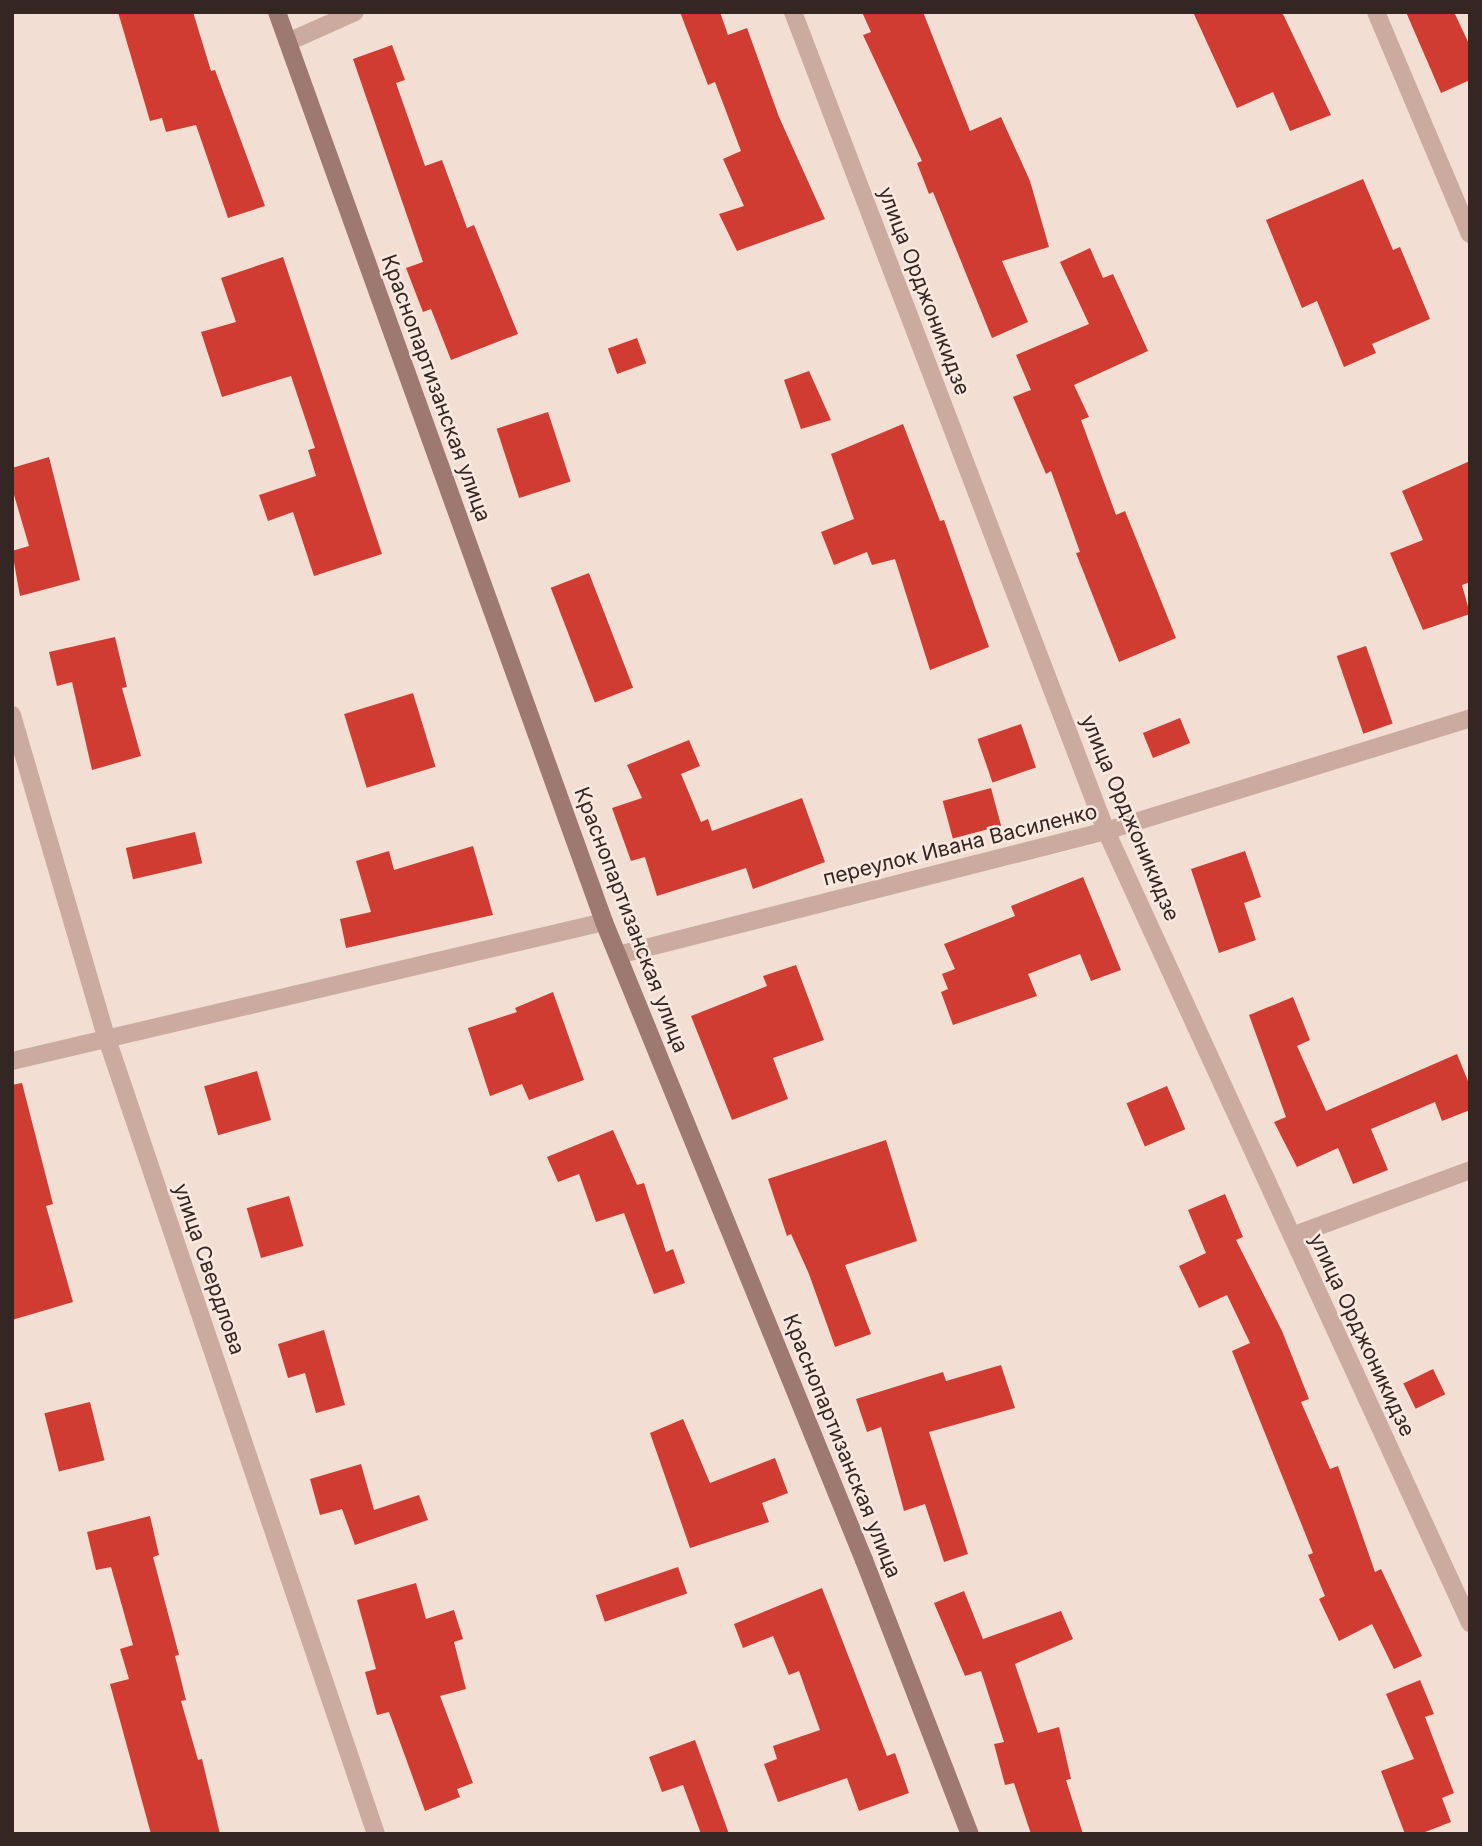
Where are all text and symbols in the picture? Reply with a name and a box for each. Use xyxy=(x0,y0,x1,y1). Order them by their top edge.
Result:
street label: улица Орджоникидзе xyxy=(873,183,975,399)
street label: Краснопартизанская улица xyxy=(376,251,496,525)
street label: улица Орджоникидзе xyxy=(1075,711,1185,925)
street label: Краснопартизанская улица xyxy=(569,784,693,1056)
street label: переулок Ивана Василенко xyxy=(820,799,1100,891)
street label: улица Свердлова xyxy=(168,1180,250,1358)
street label: улица Орджоникидзе xyxy=(1304,1229,1420,1441)
street label: Краснопартизанская улица xyxy=(777,1310,907,1582)

